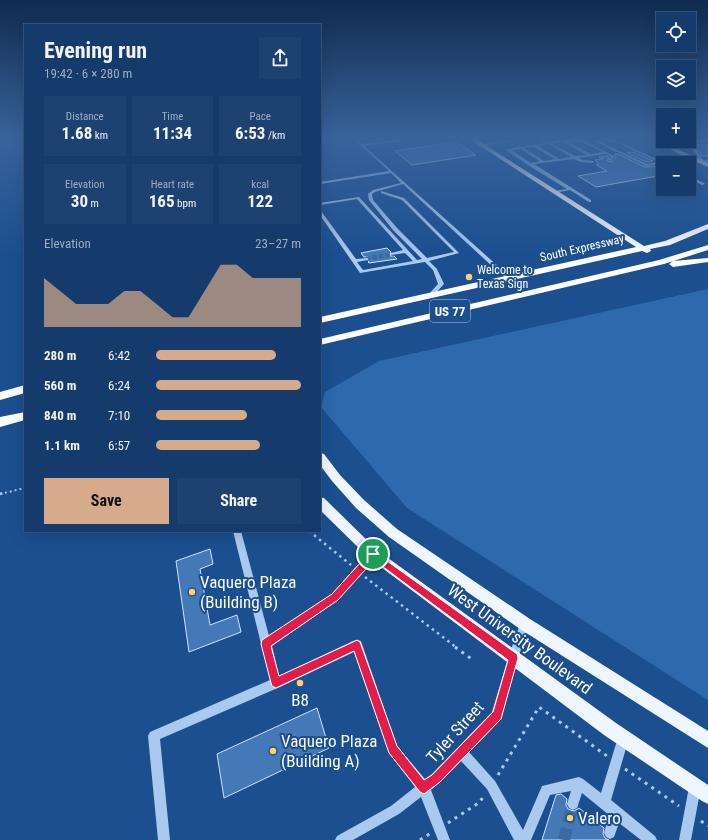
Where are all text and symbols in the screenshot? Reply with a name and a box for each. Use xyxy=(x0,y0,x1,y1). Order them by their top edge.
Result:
map controls xyxy=(656,12,696,196)
button: locate xyxy=(656,12,696,52)
button: share xyxy=(259,37,301,79)
text: Evening run xyxy=(44,38,147,63)
button: layers xyxy=(656,60,696,100)
text: 19:42 · 6 × 280 m xyxy=(44,66,132,81)
button: + xyxy=(656,108,696,148)
text: Distance xyxy=(66,110,104,123)
text: Time xyxy=(162,110,183,123)
text: Pace xyxy=(249,110,271,123)
text: 1.68 xyxy=(62,123,92,143)
text: 11:34 xyxy=(153,123,192,143)
text: 6:53 xyxy=(235,123,265,143)
text: km xyxy=(92,129,108,142)
text: /km xyxy=(265,129,285,142)
button: − xyxy=(656,156,696,196)
text: Elevation xyxy=(65,178,105,191)
text: Heart rate xyxy=(151,178,194,191)
text: kcal xyxy=(251,178,269,191)
text: 30 xyxy=(71,191,88,211)
text: 165 xyxy=(149,191,175,211)
text: 122 xyxy=(247,191,273,211)
text: m xyxy=(88,197,99,210)
text: bpm xyxy=(175,197,196,210)
street label: South Expressway xyxy=(539,232,625,264)
text: Elevation xyxy=(44,236,91,251)
text: 23–27 m xyxy=(255,236,301,251)
place label: Welcome to Texas Sign xyxy=(477,263,533,291)
marker: Welcome to Texas Sign xyxy=(464,272,474,282)
road number: US 77 xyxy=(430,300,470,322)
text: 280 m xyxy=(44,348,76,363)
text: 6:42 xyxy=(108,348,130,363)
text: 560 m xyxy=(44,378,76,393)
text: 6:24 xyxy=(108,378,130,393)
text: 840 m xyxy=(44,408,76,423)
text: 7:10 xyxy=(108,408,130,423)
text: 1.1 km xyxy=(44,438,80,453)
text: 6:57 xyxy=(108,438,130,453)
button: Save xyxy=(44,478,169,524)
button: Share xyxy=(177,478,301,524)
pin xyxy=(356,537,390,571)
icon: arrive xyxy=(362,543,384,565)
place label: Vaquero Plaza (Building B) xyxy=(200,572,297,612)
street label: West University Boulevard xyxy=(444,580,596,698)
marker: Vaquero Plaza (Building B) xyxy=(187,587,197,597)
marker: B8 xyxy=(295,678,305,688)
place label: B8 xyxy=(291,690,309,710)
street label: Tyler Street xyxy=(422,697,488,767)
place label: Vaquero Plaza (Building A) xyxy=(281,731,378,771)
marker: Vaquero Plaza (Building A) xyxy=(268,746,278,756)
place label: Valero xyxy=(578,808,621,828)
marker: Valero xyxy=(565,813,575,823)

